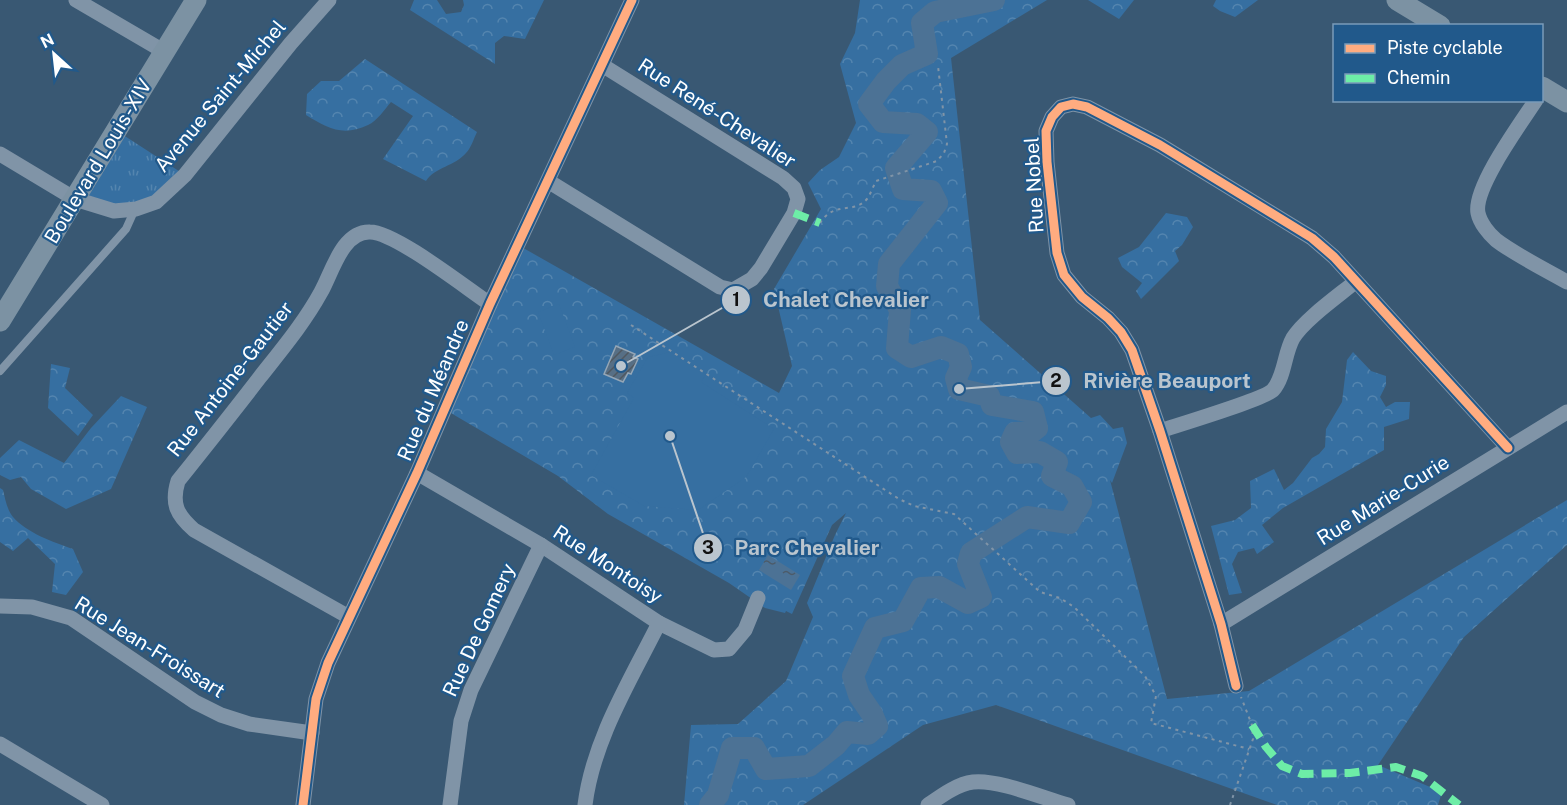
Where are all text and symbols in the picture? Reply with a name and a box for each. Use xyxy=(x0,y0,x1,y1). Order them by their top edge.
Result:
street label: Avenue Saint-Michel xyxy=(149,15,291,177)
north arrow xyxy=(24,24,84,84)
legend xyxy=(1333,24,1543,102)
text: N xyxy=(38,30,57,52)
text: Piste cyclable xyxy=(1387,37,1503,58)
street label: Rue René-Chevalier xyxy=(633,53,801,173)
text: Chemin xyxy=(1387,67,1451,88)
street label: Boulevard Louis-XIV xyxy=(39,74,157,248)
street label: Rue Nobel xyxy=(1019,136,1049,234)
callout: Chalet Chevalier xyxy=(721,281,941,320)
text: Chalet Chevalier xyxy=(763,287,929,312)
text: 1 xyxy=(732,289,740,310)
street label: Rue Antoine-Gautier xyxy=(162,297,298,461)
street label: Rue du Méandre xyxy=(392,316,474,464)
callout: Rivière Beauport xyxy=(1041,362,1263,401)
text: Rivière Beauport xyxy=(1083,368,1251,393)
text: 2 xyxy=(1050,370,1062,391)
street label: Rue Marie-Curie xyxy=(1313,450,1453,550)
street label: Rue Montoisy xyxy=(549,520,667,608)
callout: Parc Chevalier xyxy=(693,528,892,567)
text: Parc Chevalier xyxy=(735,535,880,560)
text: 3 xyxy=(702,537,714,558)
street label: Rue De Gomery xyxy=(438,559,521,700)
street label: Rue Jean-Froissart xyxy=(70,591,230,703)

